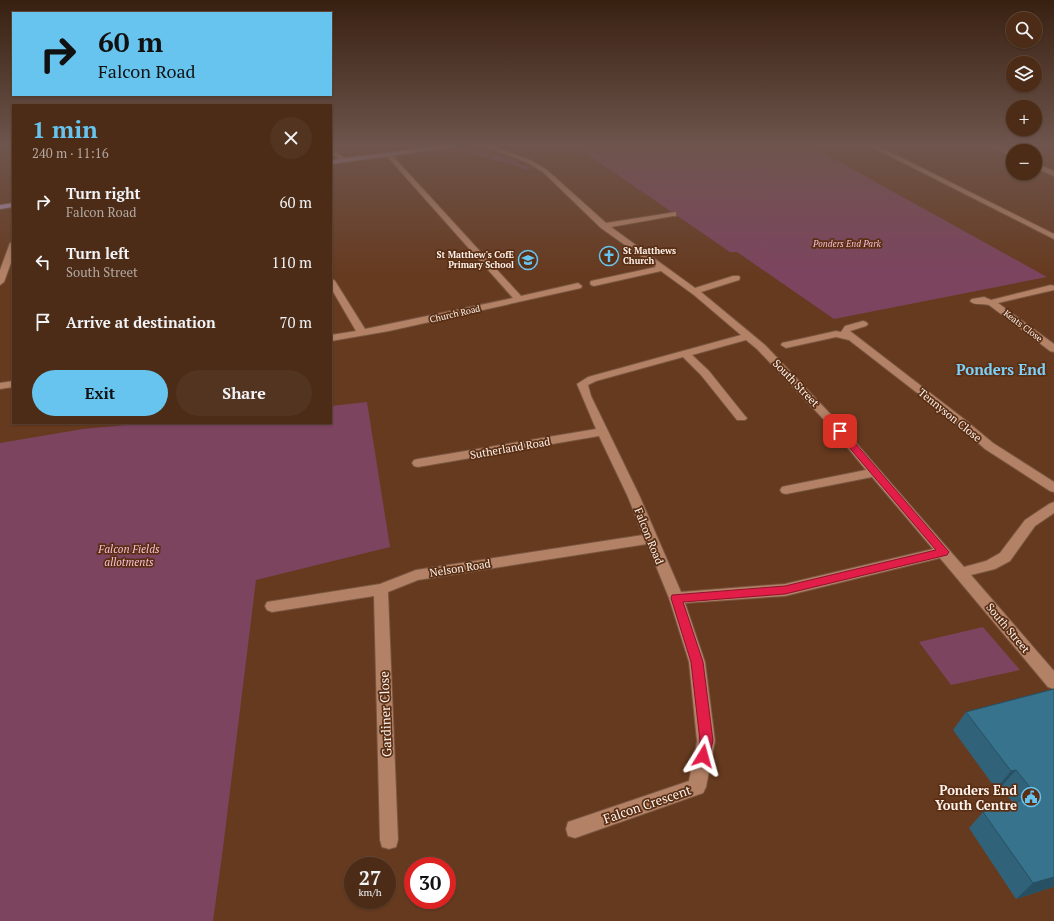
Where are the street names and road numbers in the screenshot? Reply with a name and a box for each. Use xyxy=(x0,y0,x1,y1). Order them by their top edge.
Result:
street label: Church Road xyxy=(429,302,481,326)
street label: Keats Close xyxy=(1001,307,1045,345)
street label: South Street xyxy=(770,356,822,410)
street label: Tennyson Close xyxy=(916,385,985,445)
street label: Sutherland Road xyxy=(469,434,551,462)
street label: Falcon Road xyxy=(631,506,667,566)
street label: Nelson Road xyxy=(429,556,491,580)
street label: South Street xyxy=(983,600,1033,656)
street label: Gardiner Close xyxy=(375,671,395,757)
street label: Falcon Crescent xyxy=(601,780,694,827)

